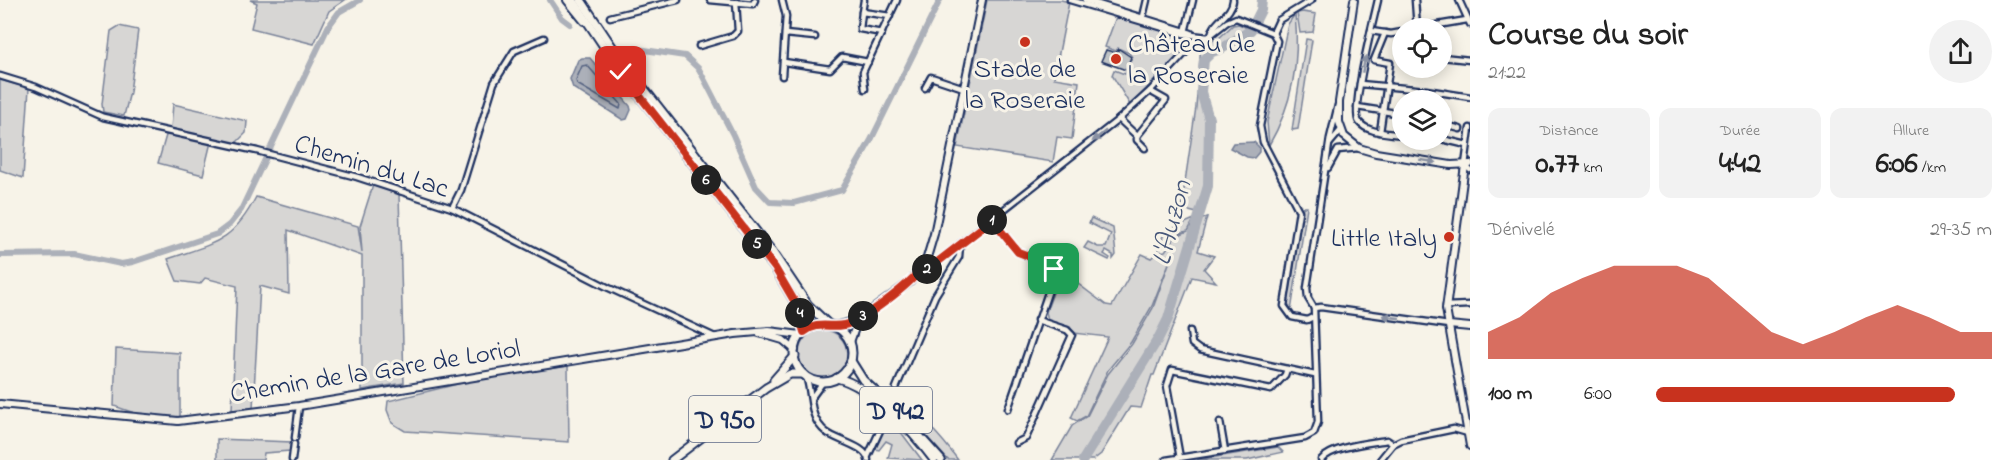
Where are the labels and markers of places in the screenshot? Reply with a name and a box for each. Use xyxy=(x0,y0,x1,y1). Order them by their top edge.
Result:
place label: Château de la Roseraie xyxy=(1128,26,1256,96)
marker: Stade de la Roseraie xyxy=(1018,35,1032,49)
pin xyxy=(595,46,646,97)
place label: Stade de la Roseraie xyxy=(965,51,1086,121)
marker: Château de la Roseraie xyxy=(1109,52,1123,66)
pin: 6 xyxy=(691,165,721,195)
pin: 1 xyxy=(977,205,1007,235)
place label: Little Italy xyxy=(1331,220,1437,259)
pin: 5 xyxy=(742,229,772,259)
marker: Little Italy xyxy=(1442,230,1456,244)
pin xyxy=(1028,243,1079,294)
pin: 2 xyxy=(912,254,942,284)
pin: 4 xyxy=(785,298,815,328)
pin: 3 xyxy=(848,301,878,331)

